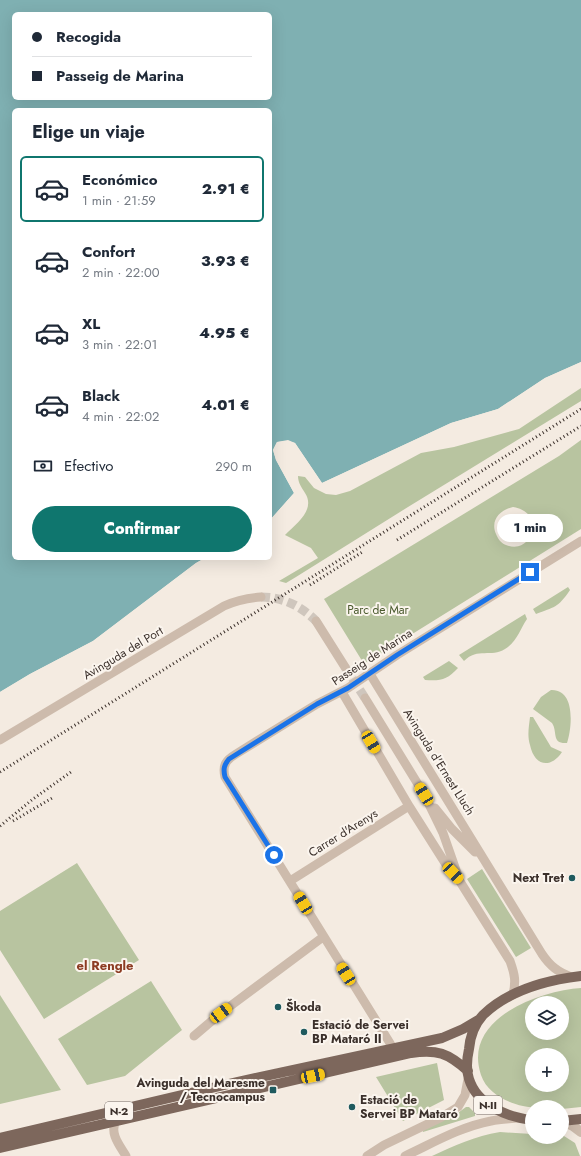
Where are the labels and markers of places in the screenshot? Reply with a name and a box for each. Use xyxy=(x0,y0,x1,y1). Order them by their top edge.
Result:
place label: Next Tret xyxy=(513,869,564,887)
marker: Next Tret xyxy=(567,873,577,883)
place label: Škoda xyxy=(286,998,321,1016)
marker: Škoda xyxy=(273,1002,283,1012)
place label: Estació de Servei BP Mataró II xyxy=(312,1016,409,1048)
marker: Estació de Servei BP Mataró II xyxy=(299,1027,309,1037)
place label: Avinguda del Maresme / Tecnocampus xyxy=(135,1074,266,1106)
marker: Avinguda del Maresme / Tecnocampus xyxy=(268,1085,278,1095)
place label: Estació de Servei BP Mataró xyxy=(360,1091,458,1123)
marker: Estació de Servei BP Mataró xyxy=(347,1102,357,1112)

